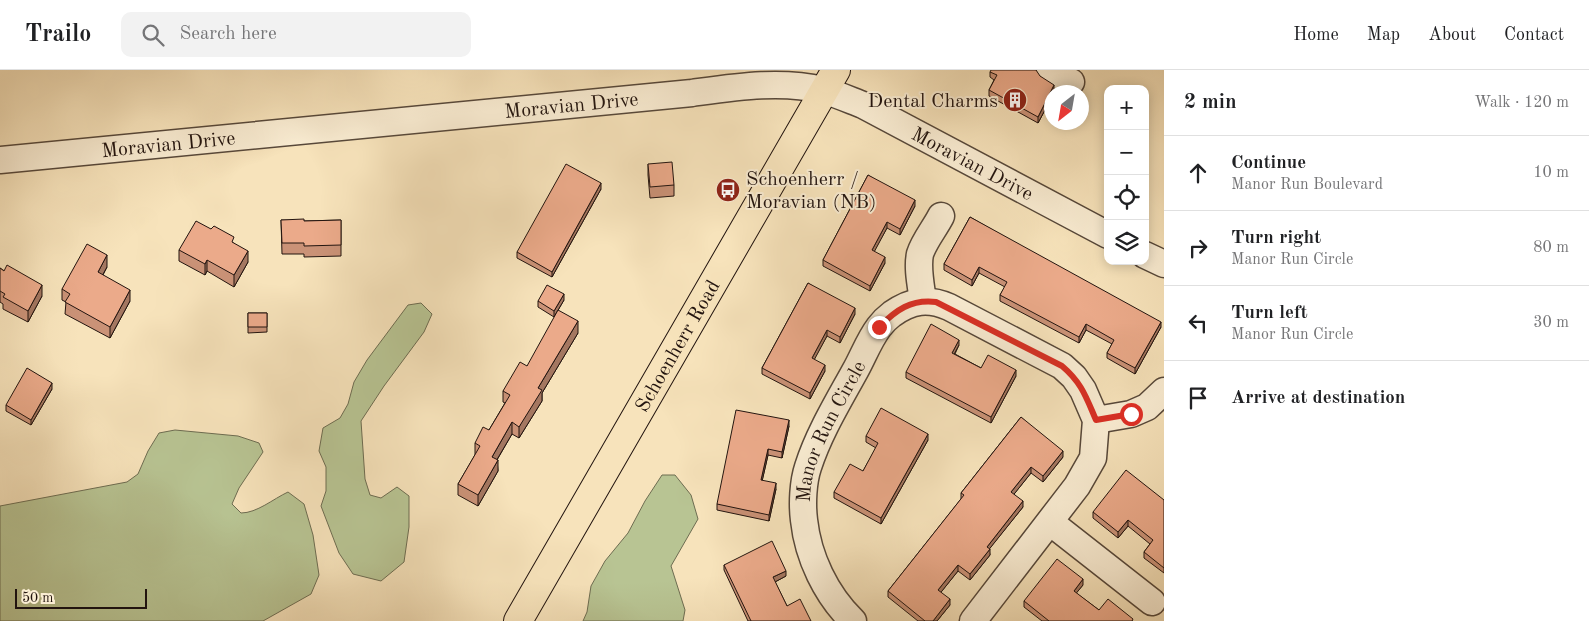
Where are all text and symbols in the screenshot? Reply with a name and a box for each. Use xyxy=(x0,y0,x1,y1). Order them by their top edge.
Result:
search box xyxy=(121,12,471,57)
icon: search xyxy=(139,21,167,49)
text: Trailo xyxy=(25,23,91,47)
text: Search here xyxy=(179,25,277,44)
text: Home xyxy=(1293,26,1339,44)
text: Map xyxy=(1367,26,1400,44)
text: About xyxy=(1428,26,1476,44)
text: Contact xyxy=(1504,26,1564,44)
north arrow xyxy=(1044,85,1089,130)
map controls xyxy=(1104,85,1149,265)
button: + xyxy=(1104,85,1149,130)
building icon: Dental Charms xyxy=(1002,87,1028,113)
street label: Moravian Drive xyxy=(504,90,639,123)
place label: Dental Charms xyxy=(868,92,998,112)
text: 2 min xyxy=(1184,92,1237,113)
text: Walk · 120 m xyxy=(1474,95,1569,111)
street label: Moravian Drive xyxy=(908,125,1036,205)
street label: Moravian Drive xyxy=(100,129,236,162)
button: − xyxy=(1104,130,1149,175)
text: Continue xyxy=(1231,154,1306,173)
icon: ahead xyxy=(1184,159,1212,187)
text: 10 m xyxy=(1533,165,1569,181)
place label: Schoenherr / Moravian (NB) xyxy=(746,170,876,213)
button: locate xyxy=(1104,175,1149,220)
bus stop icon: Schoenherr / Moravian (NB) xyxy=(715,177,741,203)
text: Manor Run Boulevard xyxy=(1231,177,1383,193)
button: layers xyxy=(1104,220,1149,265)
text: Turn right xyxy=(1231,229,1321,248)
icon: right xyxy=(1184,234,1212,262)
text: 80 m xyxy=(1533,240,1569,256)
text: Manor Run Circle xyxy=(1231,252,1353,268)
street label: Schoenherr Road xyxy=(633,277,725,416)
text: Turn left xyxy=(1231,304,1308,323)
icon: left xyxy=(1184,309,1212,337)
text: 30 m xyxy=(1533,315,1569,331)
route end xyxy=(868,316,891,339)
text: Manor Run Circle xyxy=(1231,327,1353,343)
street label: Manor Run Circle xyxy=(795,358,871,503)
icon: arrive xyxy=(1184,384,1212,412)
text: Arrive at destination xyxy=(1231,389,1405,408)
route start xyxy=(1120,403,1143,426)
scale bar xyxy=(15,586,148,609)
text: 50 m xyxy=(22,591,53,605)

